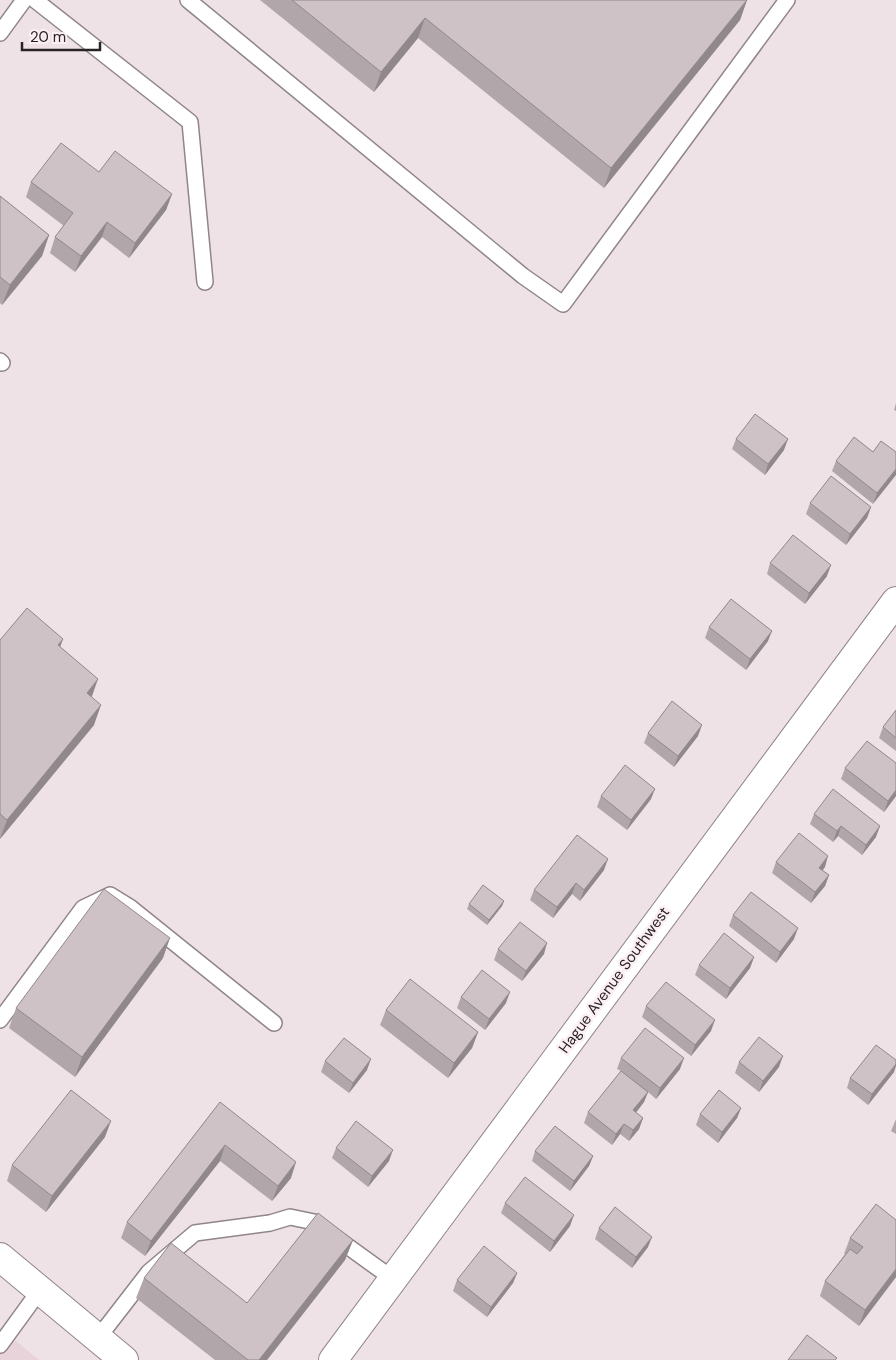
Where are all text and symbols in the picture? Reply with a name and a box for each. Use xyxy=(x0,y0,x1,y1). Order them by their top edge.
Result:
scale bar xyxy=(22,20,100,52)
text: 20 m xyxy=(30,27,66,47)
street label: Hague Avenue Southwest xyxy=(554,903,674,1057)

